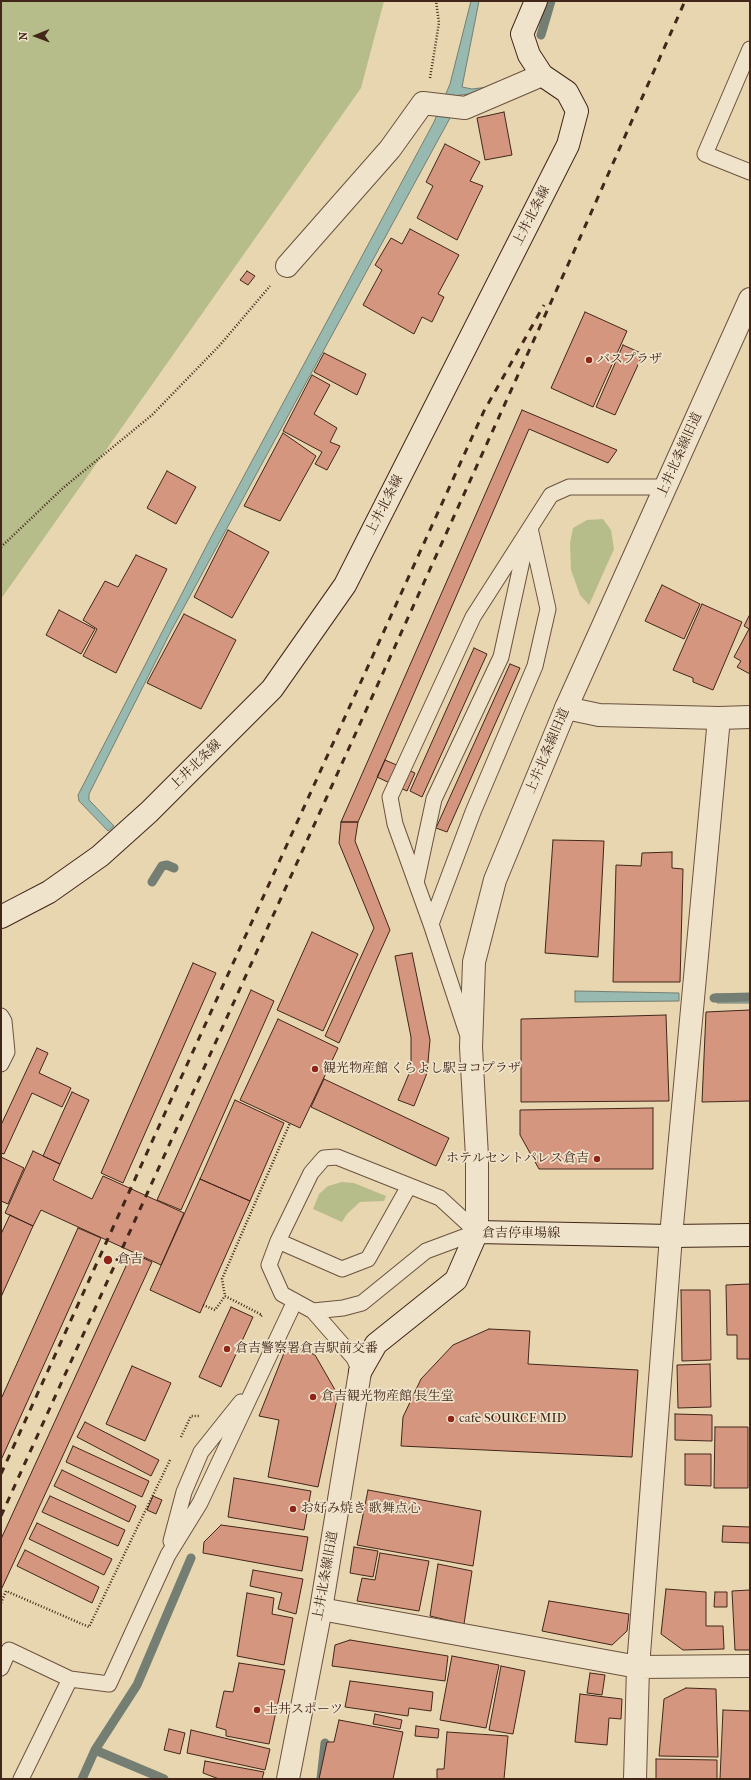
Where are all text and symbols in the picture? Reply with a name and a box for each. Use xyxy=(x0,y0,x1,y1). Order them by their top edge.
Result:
north arrow xyxy=(16,16,56,56)
text: N xyxy=(17,32,30,41)
street label: 上井北条線 xyxy=(510,184,554,248)
place label: バスプラザ xyxy=(597,352,662,368)
marker: バスプラザ xyxy=(584,355,594,365)
street label: 上井北条線旧道 xyxy=(654,410,706,500)
street label: 上井北条線 xyxy=(363,473,407,537)
street label: 上井北条線旧道 xyxy=(523,706,573,796)
street label: 上井北条線 xyxy=(167,737,225,793)
place label: 観光物産館 くらよし駅ヨコプラザ xyxy=(323,1061,521,1077)
marker: 観光物産館 くらよし駅ヨコプラザ xyxy=(310,1064,320,1074)
place label: ホテルセントパレス倉吉 xyxy=(446,1151,589,1167)
marker: ホテルセントパレス倉吉 xyxy=(592,1154,602,1164)
street label: 倉吉停車場線 xyxy=(482,1226,560,1242)
place label: 倉吉 xyxy=(117,1252,143,1268)
marker: 倉吉 xyxy=(102,1254,114,1266)
place label: 倉吉警察署倉吉駅前交番 xyxy=(235,1341,378,1357)
marker: 倉吉警察署倉吉駅前交番 xyxy=(222,1344,232,1354)
place label: 倉吉観光物産館 長生堂 xyxy=(321,1389,454,1405)
marker: 倉吉観光物産館 長生堂 xyxy=(308,1392,318,1402)
place label: cafe SOURCE MID xyxy=(459,1411,566,1427)
marker: cafe SOURCE MID xyxy=(446,1414,456,1424)
place label: お好み焼き 歌舞点心 xyxy=(301,1501,421,1517)
marker: お好み焼き 歌舞点心 xyxy=(288,1504,298,1514)
street label: 上井北条線旧道 xyxy=(310,1530,342,1622)
place label: 土井スポーツ xyxy=(265,1702,343,1718)
marker: 土井スポーツ xyxy=(252,1705,262,1715)

